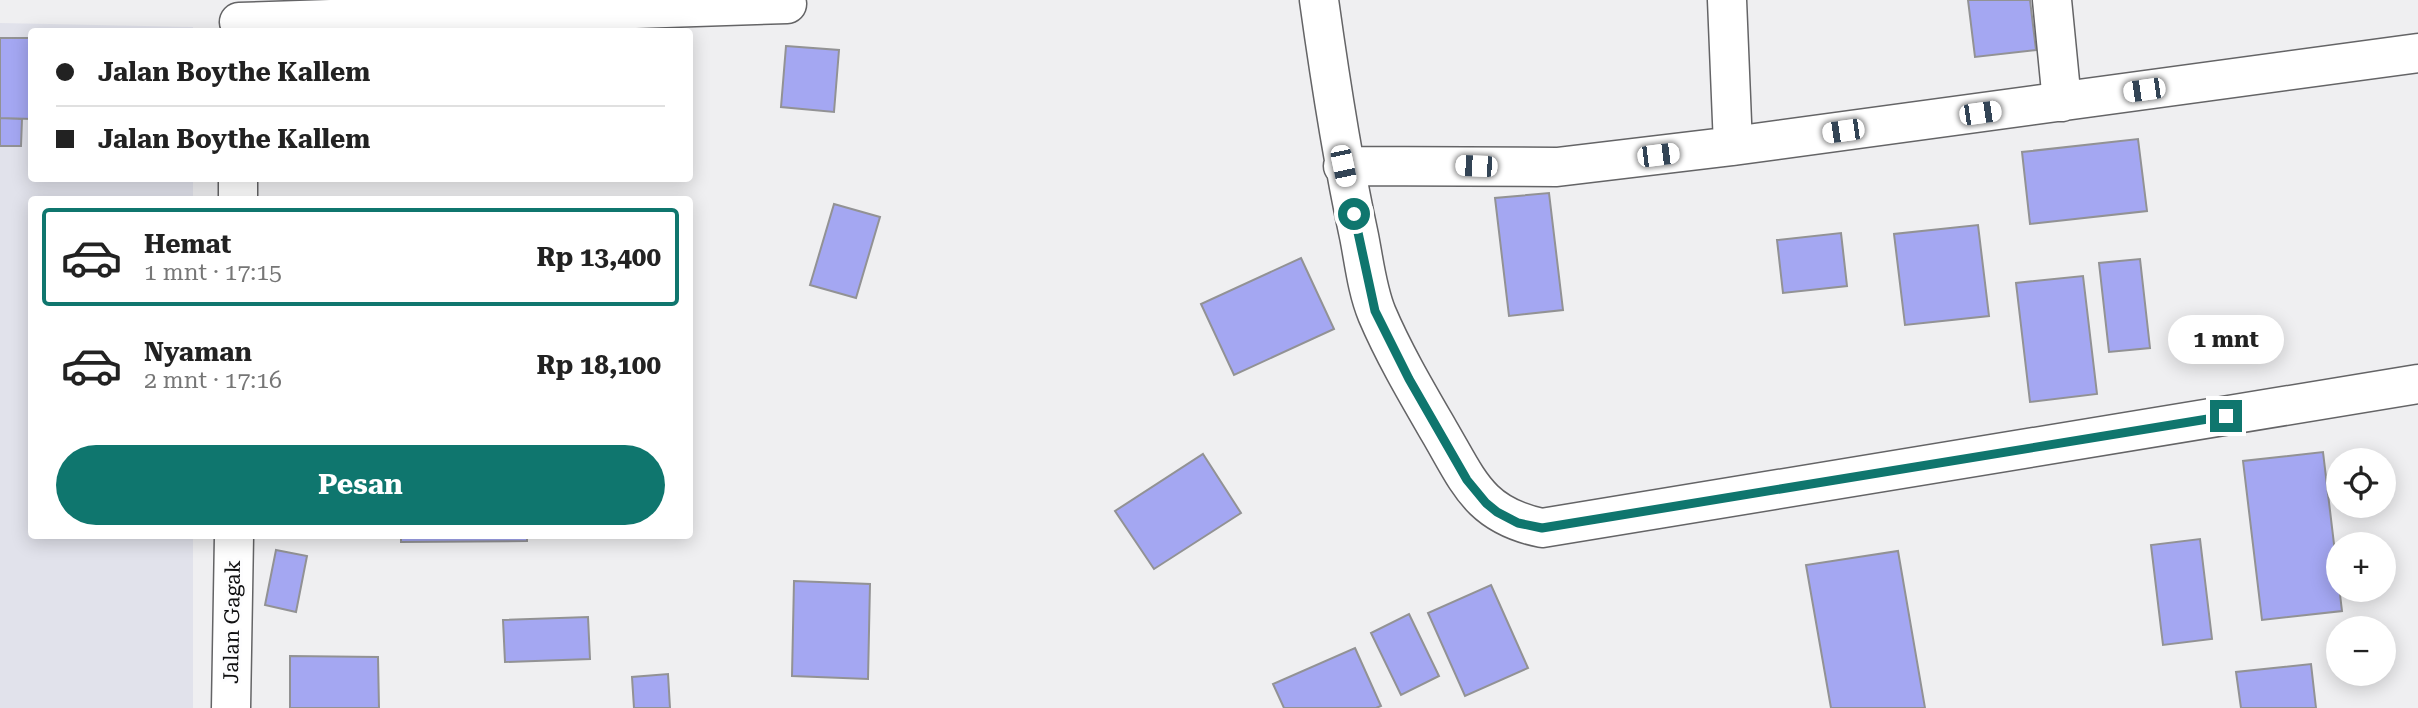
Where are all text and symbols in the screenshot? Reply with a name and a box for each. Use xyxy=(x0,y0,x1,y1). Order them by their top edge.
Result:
text: Jalan Boythe Kallem xyxy=(98,57,370,87)
car xyxy=(2122,77,2167,103)
car xyxy=(1958,100,2003,126)
car xyxy=(1821,118,1866,144)
text: Jalan Boythe Kallem xyxy=(98,124,370,154)
car xyxy=(1636,142,1681,168)
car xyxy=(1329,143,1358,189)
car xyxy=(1455,155,1498,177)
route start xyxy=(1338,198,1370,230)
icon: car xyxy=(60,226,123,289)
text: Hemat xyxy=(144,229,231,259)
text: Rp 13,400 xyxy=(536,242,661,272)
text: 1 mnt · 17:15 xyxy=(144,259,282,286)
callout: 1 mnt xyxy=(2168,314,2284,364)
text: 1 mnt xyxy=(2193,326,2259,353)
icon: car xyxy=(60,334,123,397)
text: Nyaman xyxy=(144,337,252,367)
text: Rp 18,100 xyxy=(536,350,661,380)
text: 2 mnt · 17:16 xyxy=(144,367,282,394)
route end xyxy=(2210,400,2242,432)
button: Pesan xyxy=(56,445,665,525)
map controls xyxy=(2326,448,2396,686)
button: locate xyxy=(2326,448,2396,518)
button: + xyxy=(2326,532,2396,602)
street label: Jalan Gagak xyxy=(219,560,245,684)
button: − xyxy=(2326,616,2396,686)

